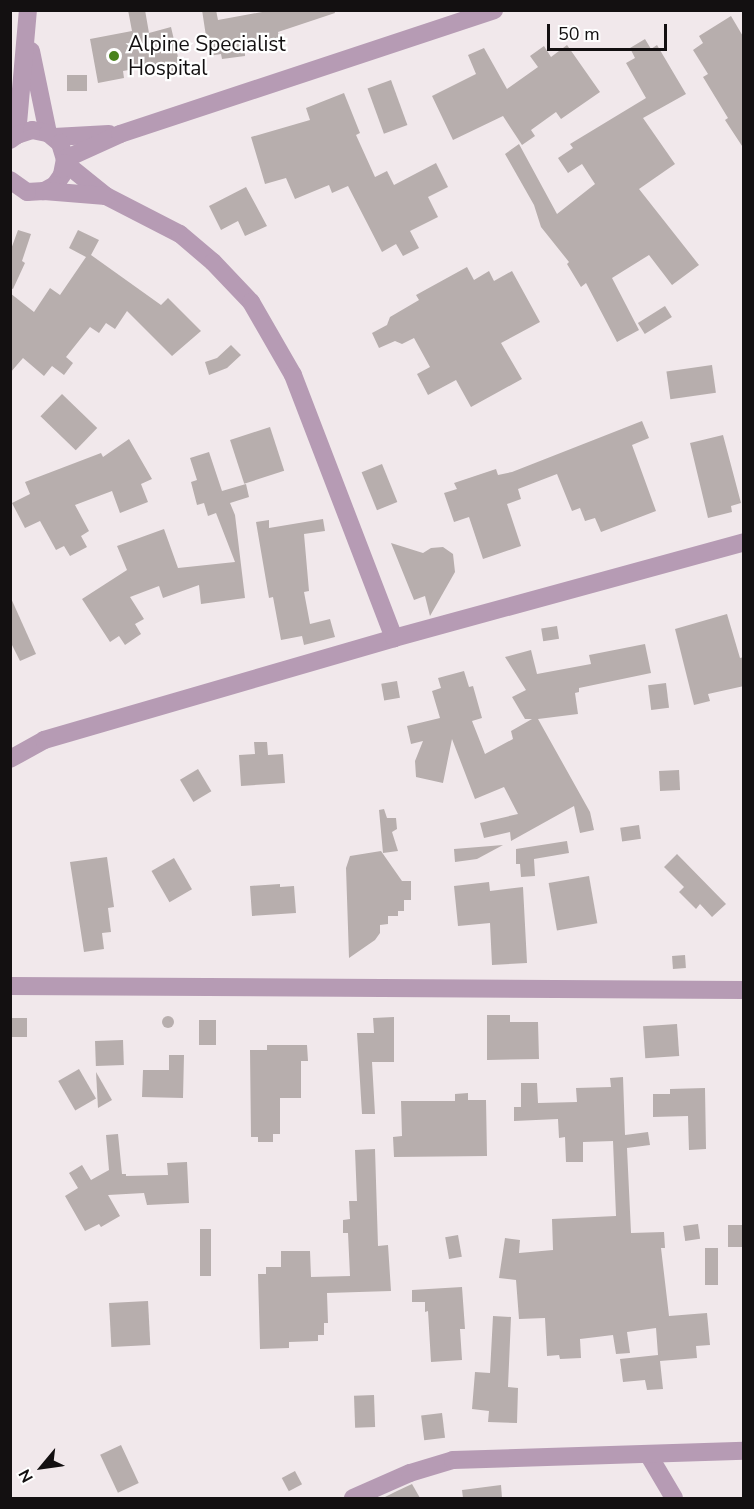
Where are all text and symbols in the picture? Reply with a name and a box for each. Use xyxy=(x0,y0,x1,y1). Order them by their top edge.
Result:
scale bar xyxy=(550,12,670,50)
text: 50 m xyxy=(558,22,600,46)
place label: Alpine Specialist Hospital xyxy=(128,31,286,81)
marker: Alpine Specialist Hospital xyxy=(105,47,123,65)
north arrow xyxy=(12,1437,72,1497)
text: N xyxy=(14,1465,39,1486)

